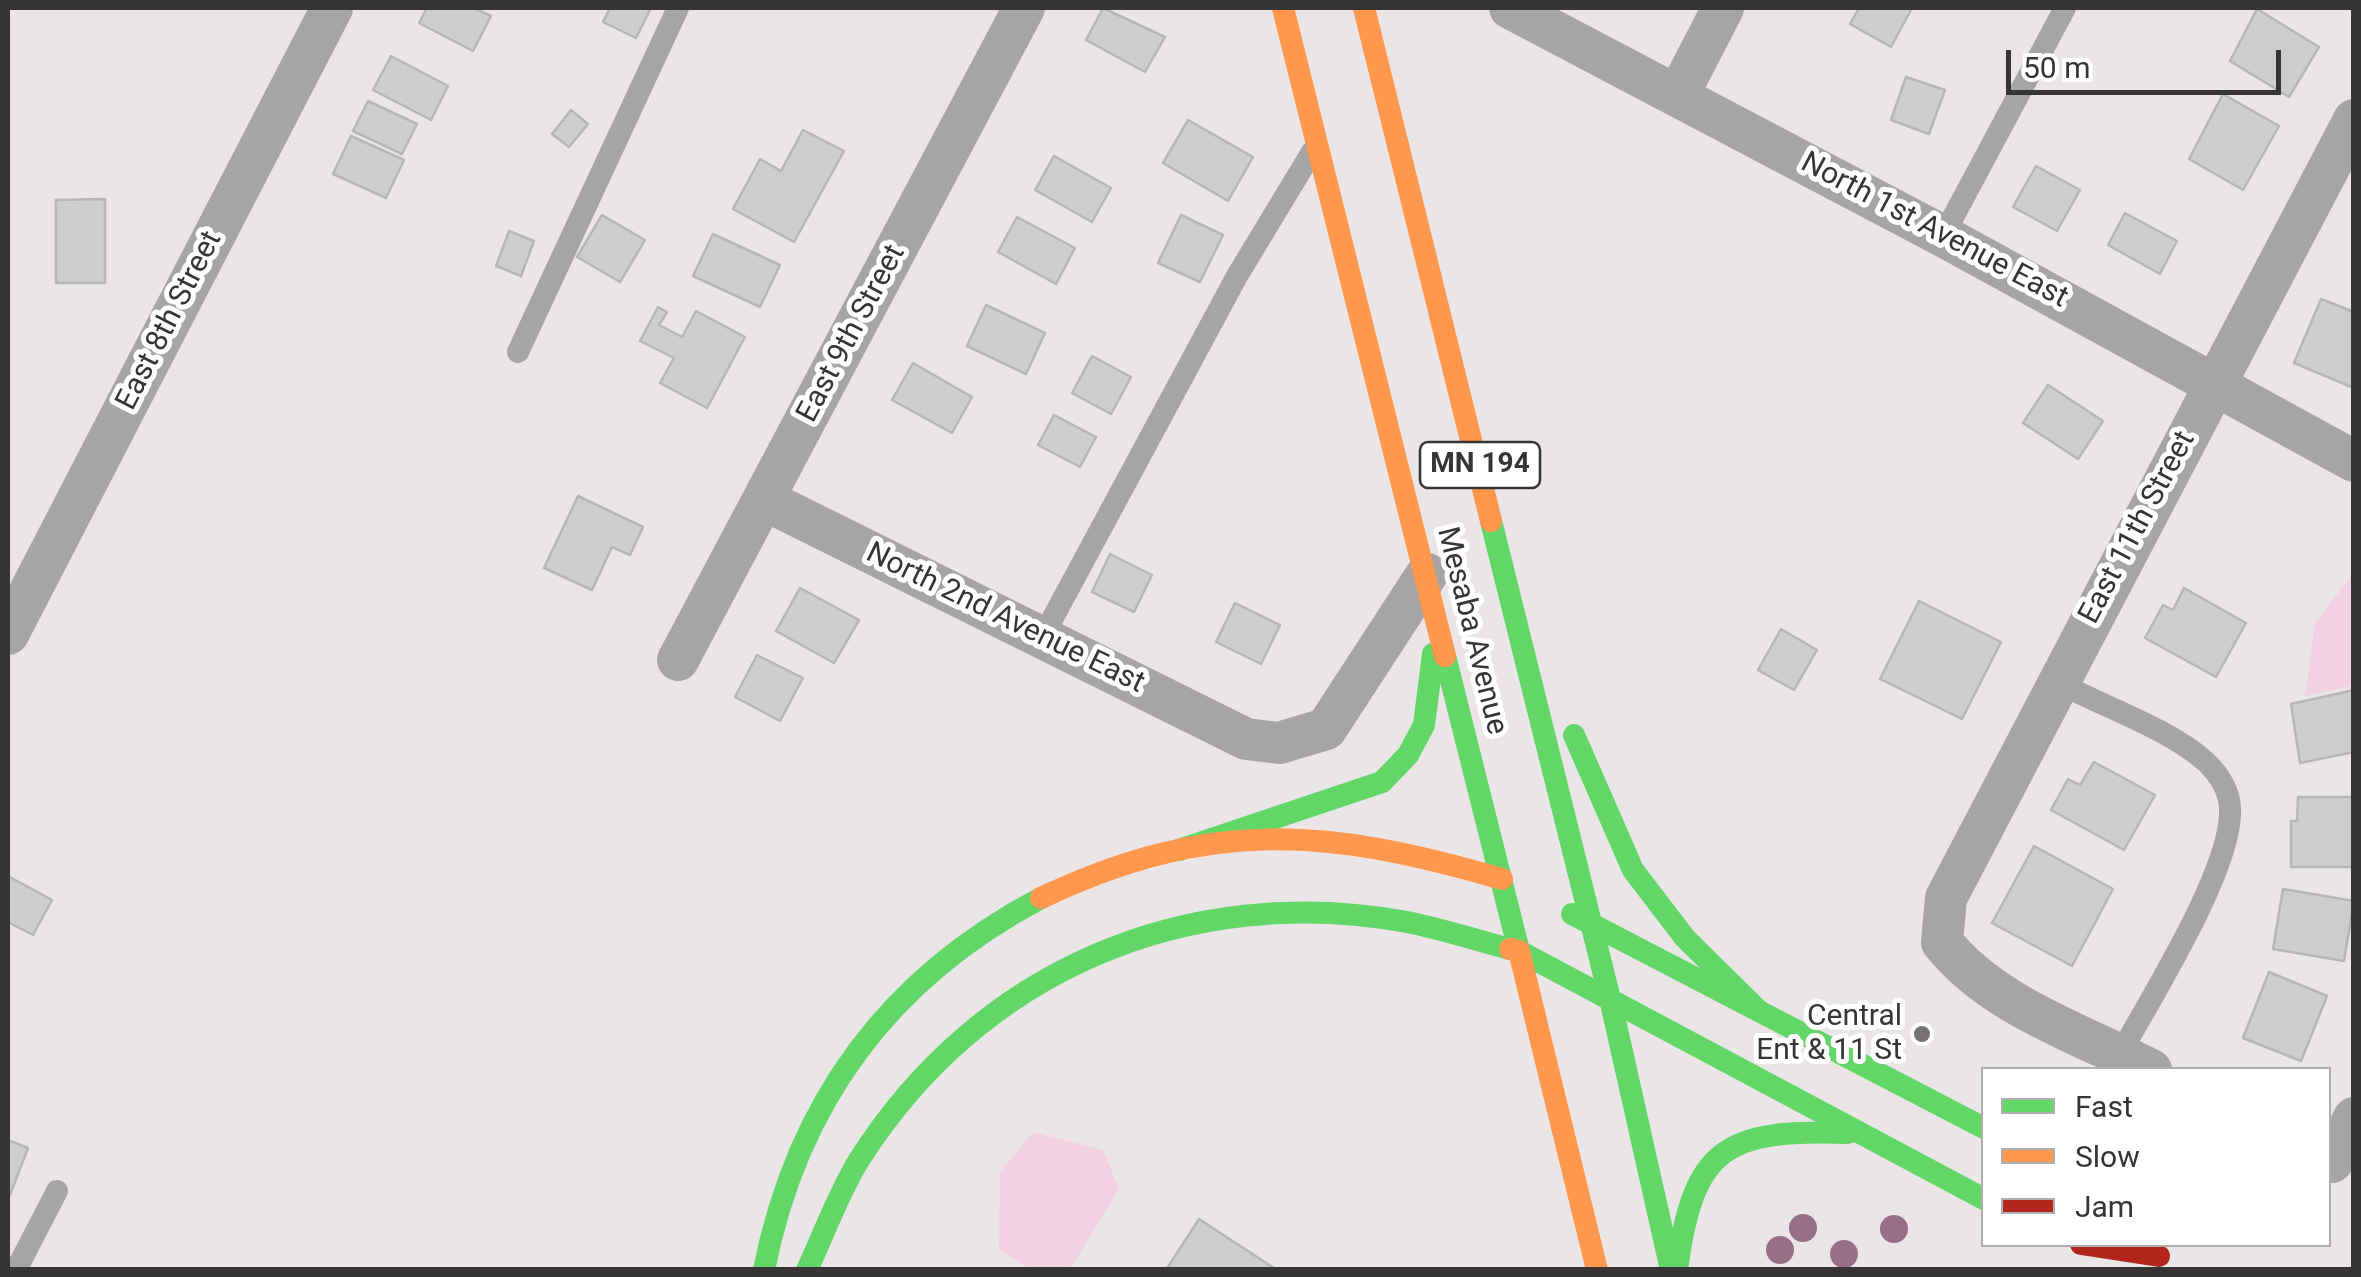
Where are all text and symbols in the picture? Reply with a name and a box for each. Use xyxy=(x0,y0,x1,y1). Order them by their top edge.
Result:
scale bar xyxy=(2011,30,2286,92)
text: 50 m xyxy=(2023,50,2090,85)
street label: North 1st Avenue East xyxy=(1794,145,2074,317)
street label: East 8th Street xyxy=(109,226,231,416)
street label: East 9th Street xyxy=(790,239,914,429)
street label: East 11th Street xyxy=(2072,426,2204,630)
road number: MN 194 xyxy=(1420,442,1540,488)
street label: Mesaba Avenue xyxy=(1428,523,1514,739)
street label: North 2nd Avenue East xyxy=(860,536,1150,702)
place label: Central Ent & 11 St xyxy=(1756,999,1902,1070)
marker: Central Ent & 11 St xyxy=(1911,1023,1933,1045)
legend xyxy=(1981,1067,2331,1247)
text: Fast xyxy=(2075,1089,2133,1124)
text: Slow xyxy=(2075,1139,2140,1174)
text: Jam xyxy=(2075,1189,2134,1224)

